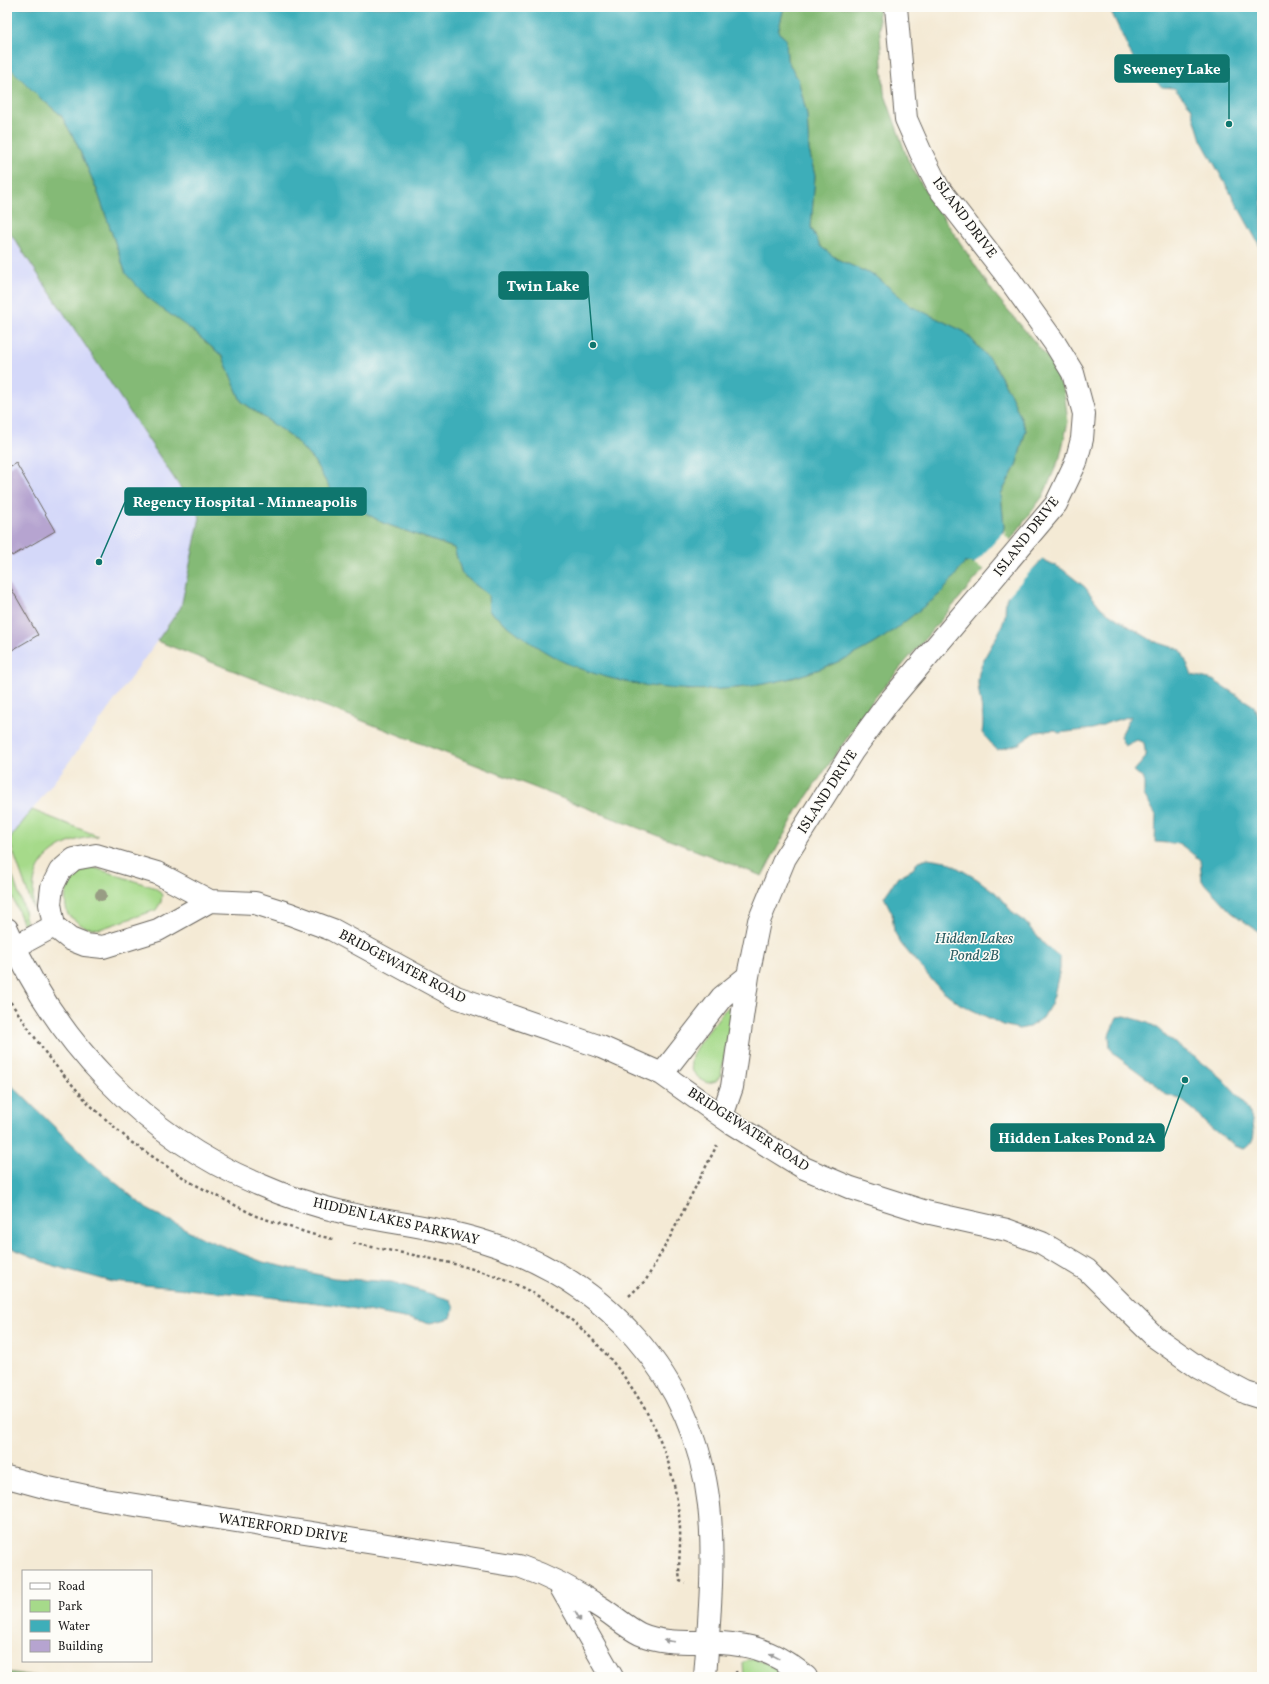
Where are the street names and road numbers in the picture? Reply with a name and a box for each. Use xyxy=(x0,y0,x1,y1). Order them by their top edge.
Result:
street label: ISLAND DRIVE xyxy=(927,174,1001,262)
street label: ISLAND DRIVE xyxy=(990,493,1064,581)
street label: ISLAND DRIVE xyxy=(794,746,862,838)
street label: BRIDGEWATER ROAD xyxy=(335,925,469,1009)
street label: BRIDGEWATER ROAD xyxy=(684,1084,812,1176)
street label: HIDDEN LAKES PARKWAY xyxy=(311,1194,481,1250)
street label: WATERFORD DRIVE xyxy=(217,1509,349,1549)

